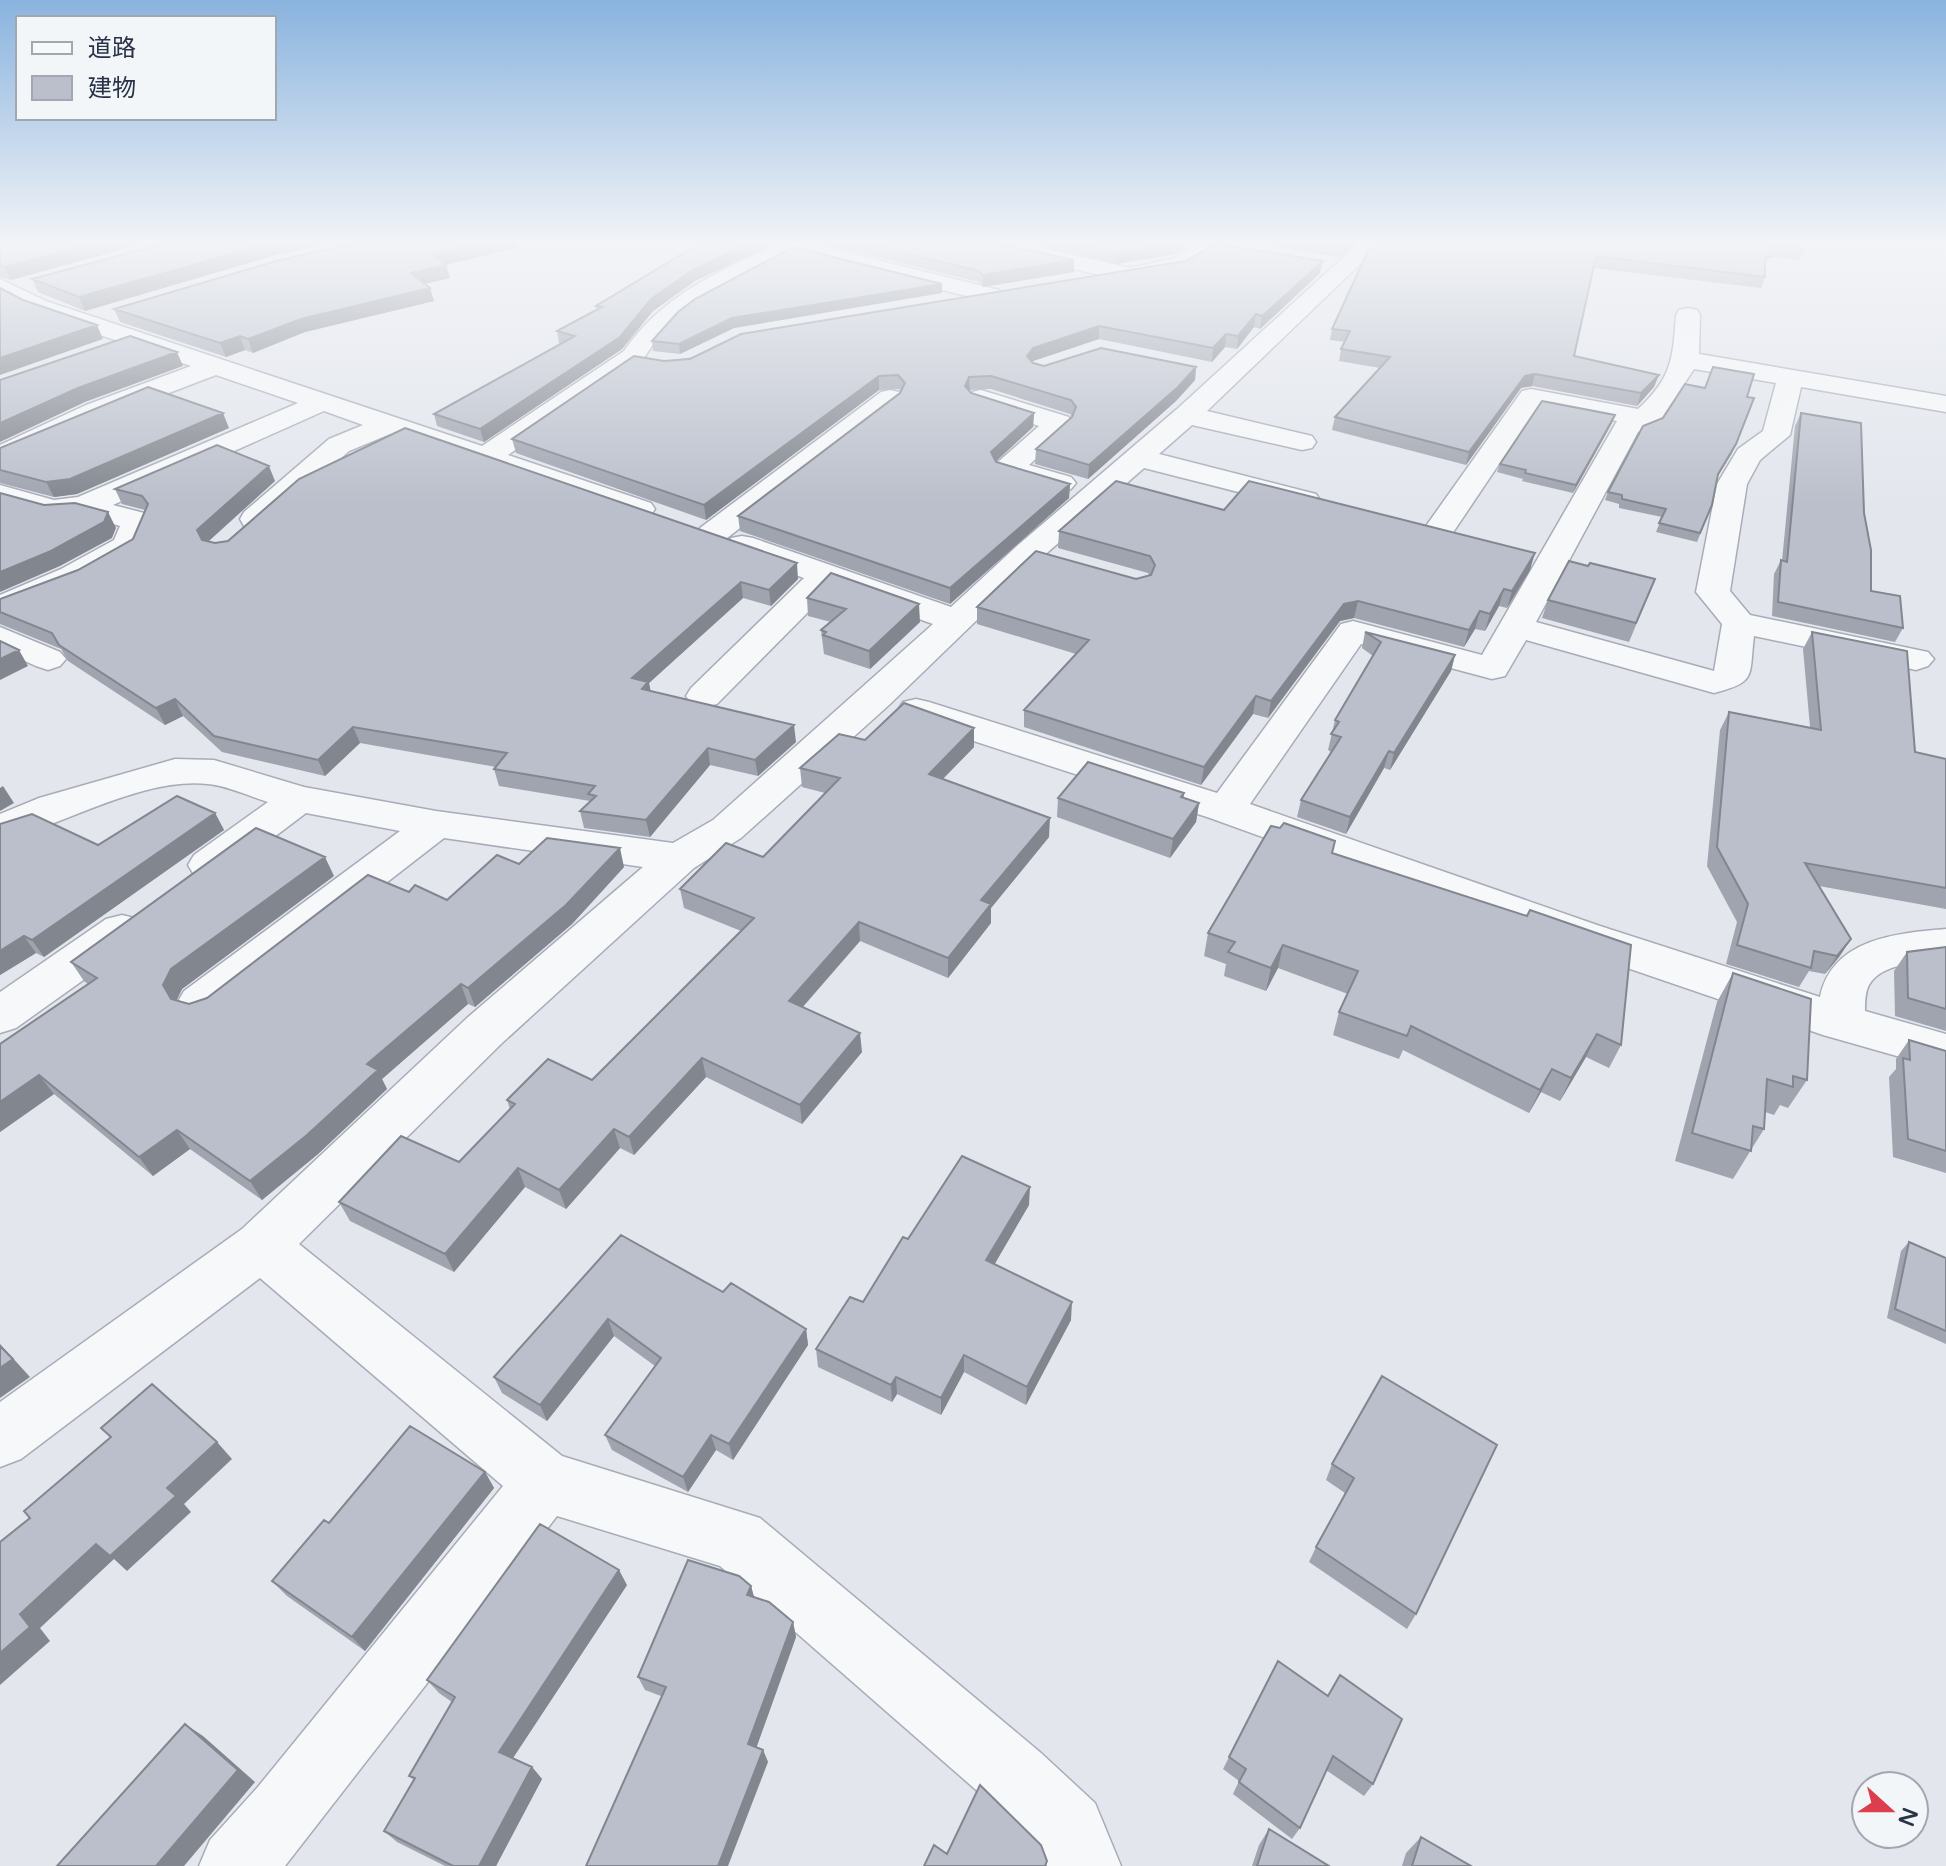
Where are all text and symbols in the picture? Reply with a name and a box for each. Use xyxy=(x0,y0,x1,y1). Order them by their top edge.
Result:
legend xyxy=(16,16,276,120)
text: 道路 xyxy=(88,34,136,63)
text: 建物 xyxy=(88,74,136,103)
north arrow xyxy=(1850,1770,1930,1850)
text: N xyxy=(1892,1804,1923,1830)

